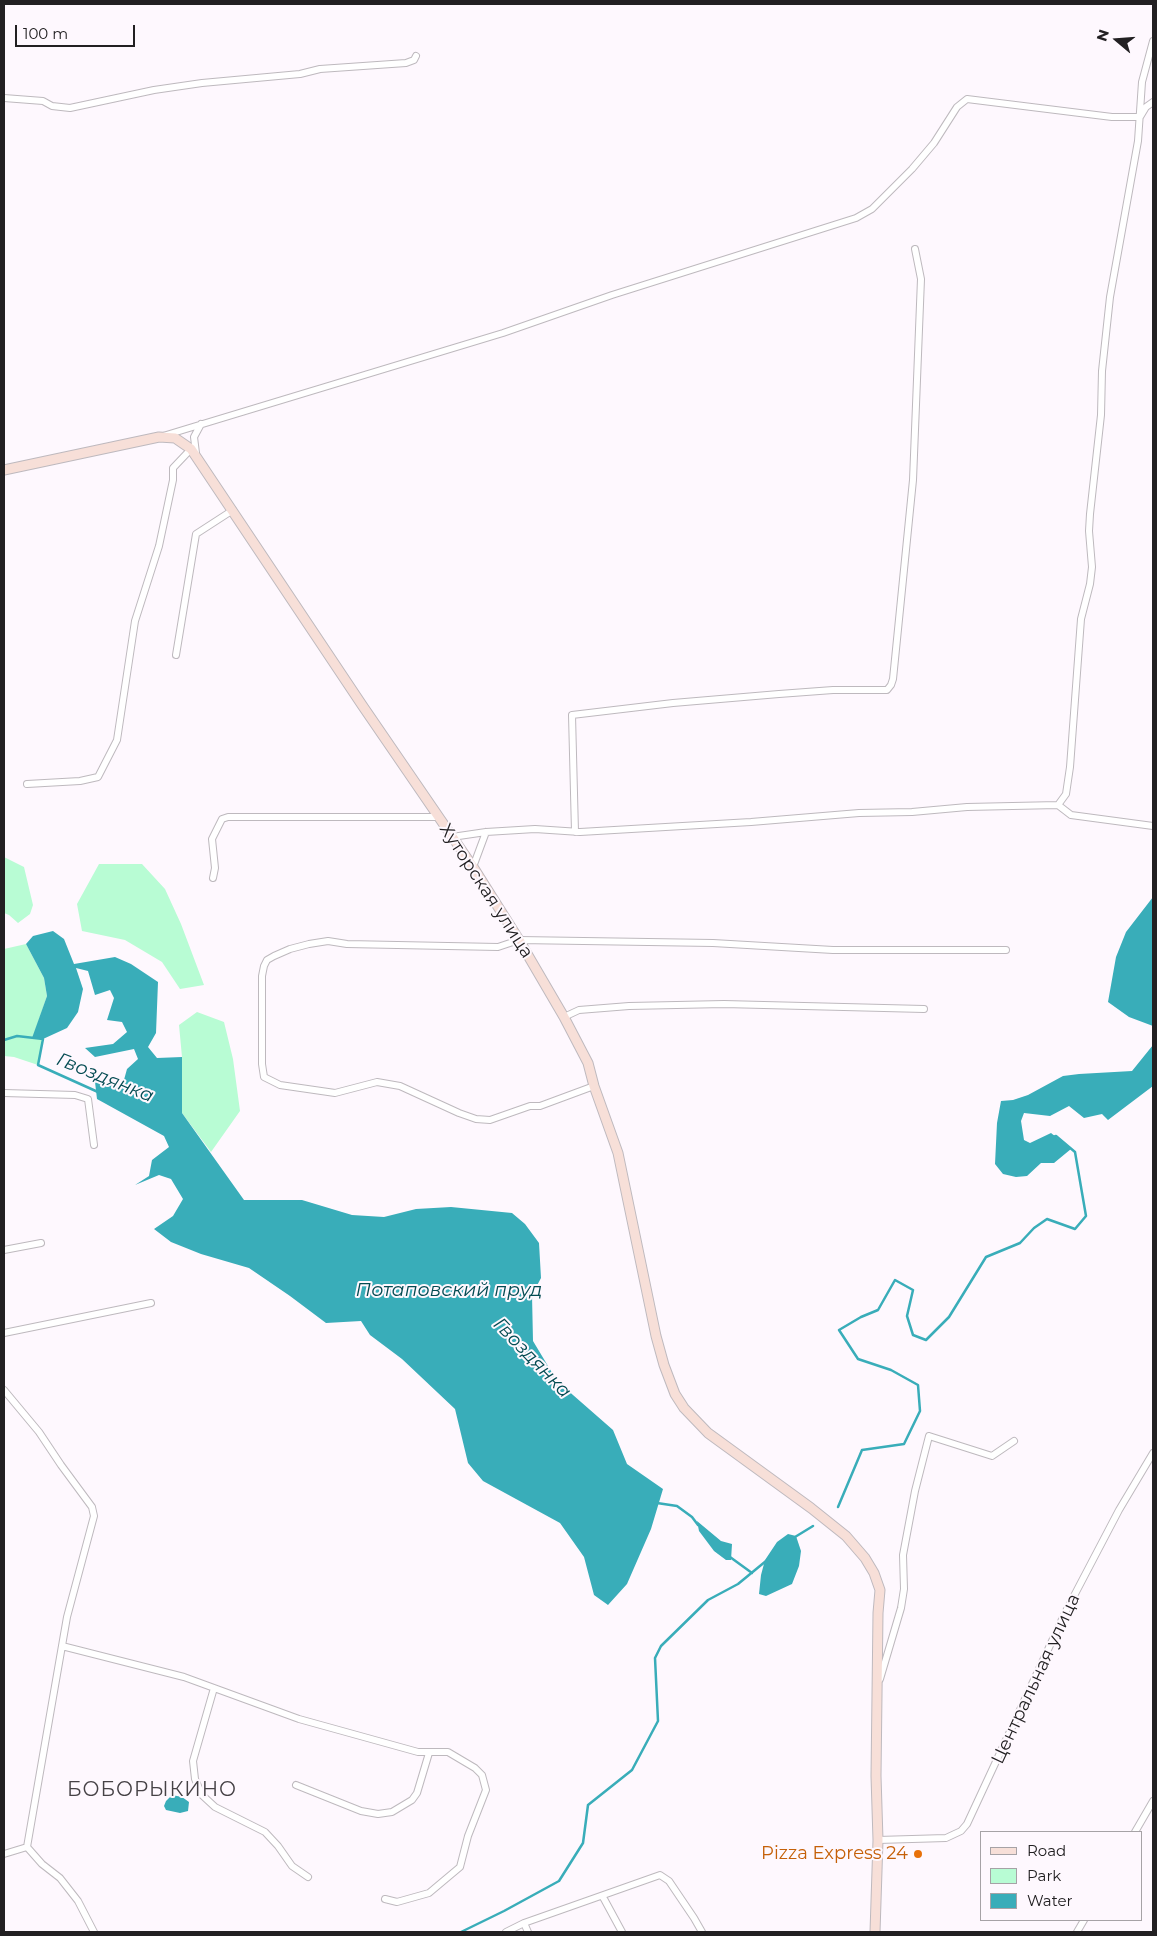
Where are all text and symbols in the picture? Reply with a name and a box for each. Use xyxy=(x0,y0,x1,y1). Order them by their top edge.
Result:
scale bar xyxy=(18,15,138,47)
north arrow xyxy=(1092,15,1142,65)
text: 100 m xyxy=(23,24,68,43)
text: N xyxy=(1092,27,1113,44)
street label: Хуторская улица xyxy=(434,820,538,962)
water label: Гвоздянка xyxy=(53,1048,157,1108)
water label: Потаповский пруд xyxy=(356,1279,542,1301)
water label: Гвоздянка xyxy=(488,1313,576,1403)
street label: Центральная улица xyxy=(987,1591,1085,1767)
district label: БОБОРЫКИНО xyxy=(66,1778,238,1802)
legend xyxy=(980,1831,1142,1921)
text: Road xyxy=(1027,1841,1066,1860)
place label: Pizza Express 24 xyxy=(761,1843,908,1865)
marker: Pizza Express 24 xyxy=(912,1848,924,1860)
text: Park xyxy=(1027,1866,1061,1885)
text: Water xyxy=(1027,1891,1073,1910)

